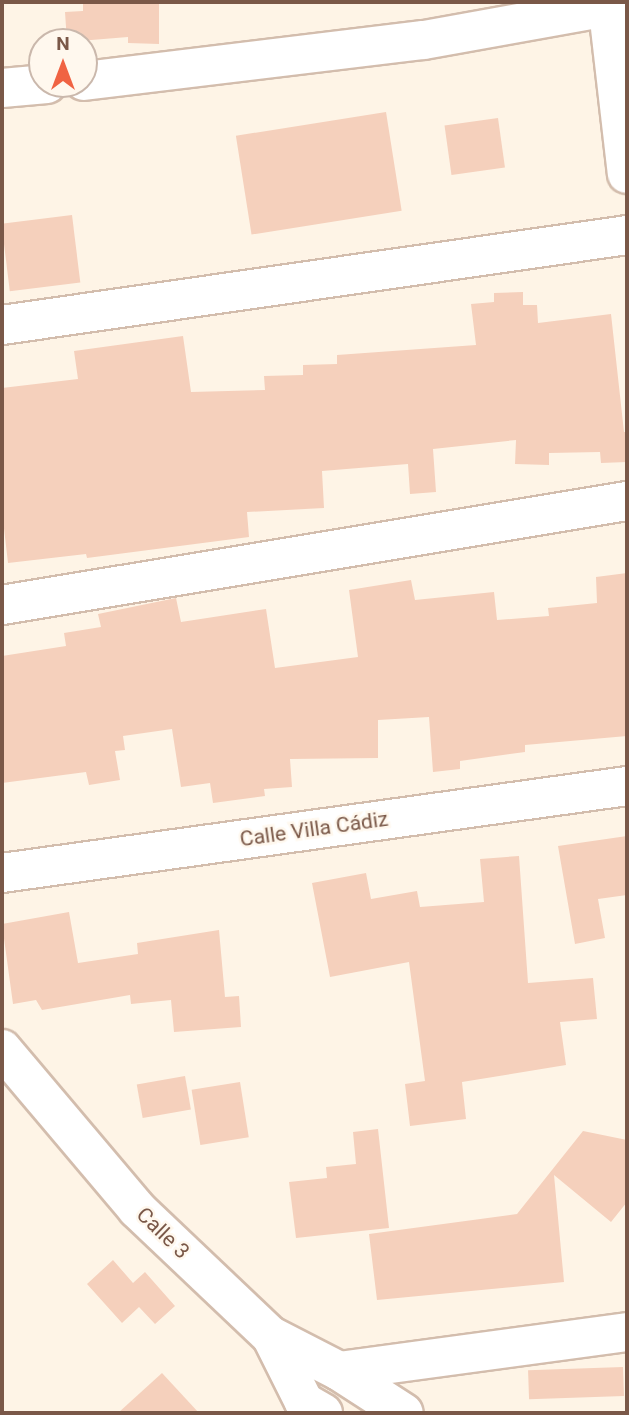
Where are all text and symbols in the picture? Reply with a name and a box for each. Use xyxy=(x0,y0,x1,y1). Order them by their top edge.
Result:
north arrow xyxy=(28,28,98,98)
text: N xyxy=(56,32,70,55)
street label: Calle Villa Cádiz xyxy=(238,806,390,852)
street label: Calle 3 xyxy=(131,1202,195,1264)

